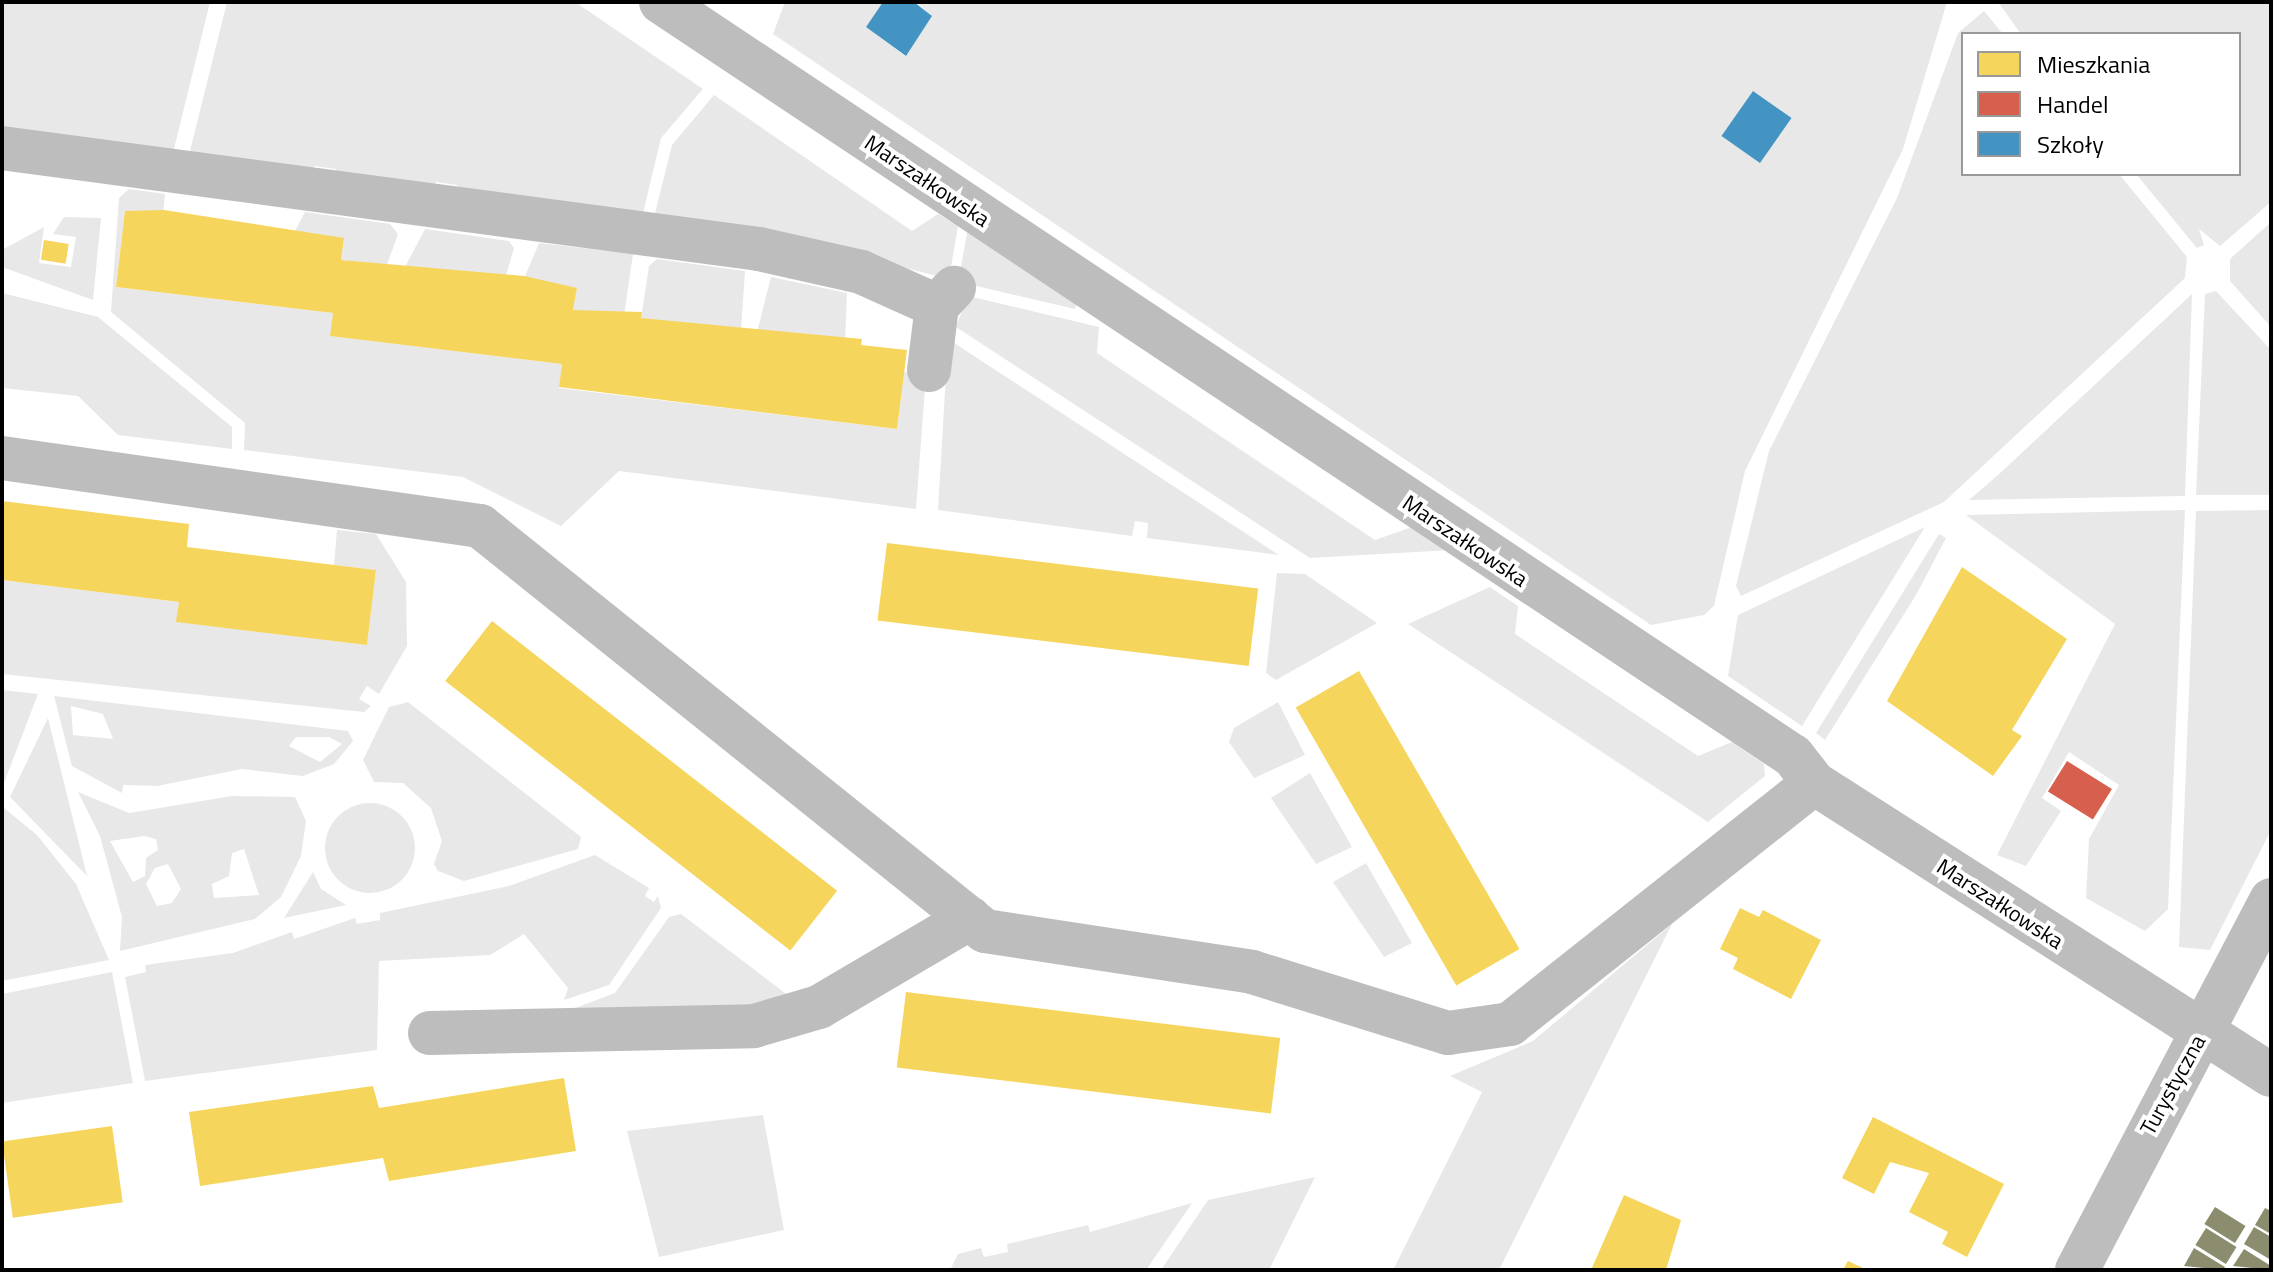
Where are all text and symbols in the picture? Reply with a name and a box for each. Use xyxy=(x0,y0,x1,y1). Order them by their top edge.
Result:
legend xyxy=(1961,32,2241,176)
text: Mieszkania xyxy=(2037,46,2150,82)
text: Handel xyxy=(2037,86,2108,122)
text: Szkoły xyxy=(2037,126,2104,162)
street label: Marszałkowska xyxy=(859,129,995,233)
street label: Marszałkowska xyxy=(1397,489,1533,593)
street label: Marszałkowska xyxy=(1932,853,2068,955)
street label: Turystyczna xyxy=(2135,1030,2211,1140)

